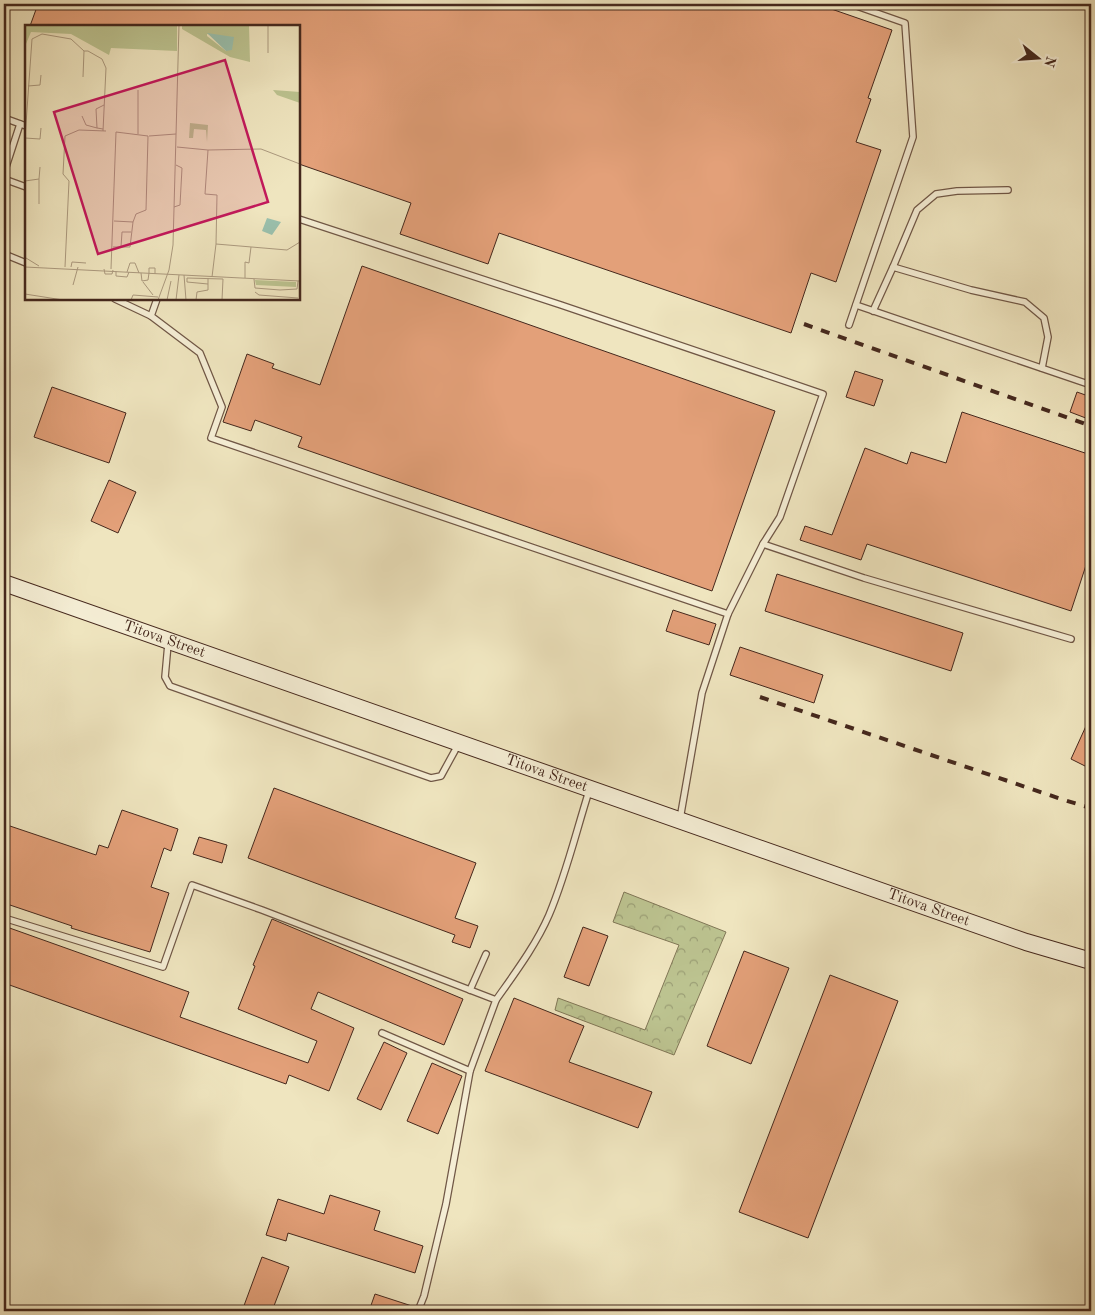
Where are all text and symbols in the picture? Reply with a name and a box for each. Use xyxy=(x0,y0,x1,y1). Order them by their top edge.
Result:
inset map xyxy=(25,25,300,300)
north arrow xyxy=(1012,32,1062,82)
text: N xyxy=(1041,54,1058,69)
street label: Titova Street xyxy=(121,618,207,661)
street label: Titova Street xyxy=(504,752,589,795)
street label: Titova Street xyxy=(886,887,972,929)

